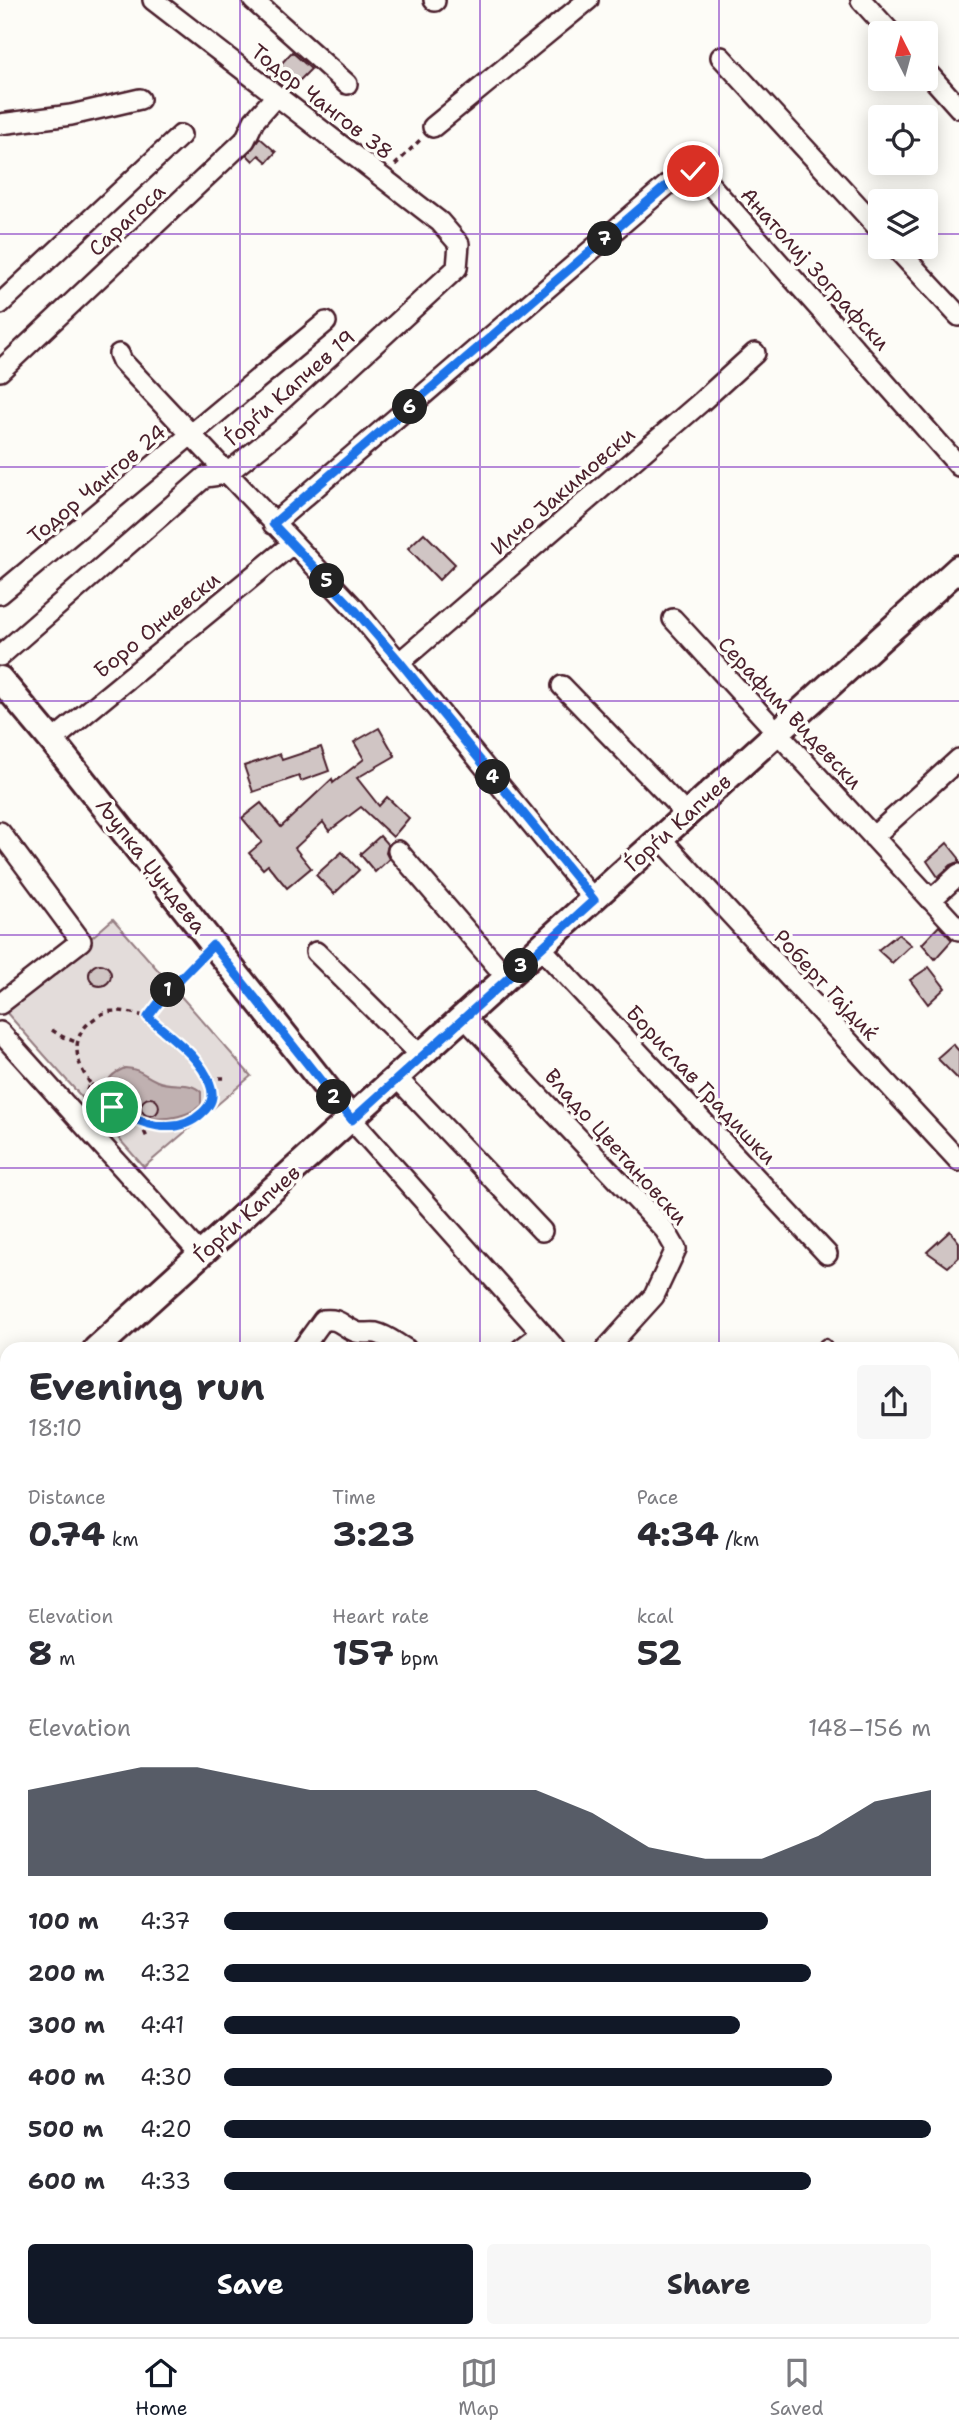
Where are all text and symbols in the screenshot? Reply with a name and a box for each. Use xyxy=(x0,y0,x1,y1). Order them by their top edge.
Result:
north arrow xyxy=(868,21,938,91)
map controls xyxy=(868,21,938,259)
street label: Тодор Чангов 38 xyxy=(245,38,399,166)
button: locate xyxy=(868,105,938,175)
pin xyxy=(663,141,723,201)
icon: check xyxy=(674,152,712,190)
street label: Сарагоса xyxy=(83,177,171,263)
street label: Анатолиј Зографски xyxy=(734,181,896,357)
button: layers xyxy=(868,189,938,259)
pin: 7 xyxy=(588,222,622,256)
text: 7 xyxy=(598,226,611,251)
street label: Ѓорѓи Капчев 19 xyxy=(218,323,361,452)
pin: 6 xyxy=(392,390,428,424)
text: 6 xyxy=(403,394,416,419)
street label: Тодор Чангов 24 xyxy=(22,418,172,550)
street label: Илчо Јакимовски xyxy=(485,421,641,561)
pin: 5 xyxy=(310,564,344,598)
street label: Боро Ончевски xyxy=(88,565,226,685)
text: 5 xyxy=(321,568,332,593)
street label: Серафим Видевски xyxy=(712,630,868,796)
pin: 4 xyxy=(476,760,510,794)
text: 4 xyxy=(486,764,499,789)
street label: Ѓорѓи Капчев xyxy=(618,767,737,878)
street label: Љупка Џундева xyxy=(89,793,213,939)
street label: Роберт Гајдиќ xyxy=(767,924,885,1046)
pin: 3 xyxy=(504,948,538,984)
text: 3 xyxy=(514,953,527,978)
pin: 1 xyxy=(150,972,186,1007)
text: 1 xyxy=(163,977,172,1002)
street label: Борислав Градишки xyxy=(620,999,783,1171)
street label: Владо Цветановски xyxy=(538,1063,694,1231)
pin xyxy=(82,1077,142,1137)
pin: 2 xyxy=(316,1080,352,1114)
text: 2 xyxy=(327,1084,340,1109)
icon: arrive xyxy=(93,1088,131,1126)
street label: Ѓорѓи Капчев xyxy=(187,1158,306,1269)
text: Evening run xyxy=(28,1361,265,1412)
button: share xyxy=(857,1365,931,1439)
text: 18:10 xyxy=(28,1413,82,1443)
text: Distance xyxy=(28,1485,106,1510)
text: Time xyxy=(332,1485,376,1510)
text: Pace xyxy=(637,1485,678,1510)
text: 0.74 xyxy=(28,1510,105,1557)
text: 3:23 xyxy=(332,1510,415,1557)
text: 4:34 xyxy=(637,1510,719,1557)
text: km xyxy=(105,1527,139,1552)
text: /km xyxy=(719,1527,759,1552)
text: Elevation xyxy=(28,1604,113,1629)
text: Heart rate xyxy=(332,1604,429,1629)
text: kcal xyxy=(637,1604,674,1629)
text: 8 xyxy=(28,1629,53,1676)
text: 157 xyxy=(332,1629,394,1676)
text: 52 xyxy=(637,1629,682,1676)
text: m xyxy=(53,1646,75,1671)
text: bpm xyxy=(394,1646,439,1671)
text: Elevation xyxy=(28,1713,131,1743)
text: 148–156 m xyxy=(808,1713,931,1743)
text: 100 m xyxy=(28,1906,99,1936)
text: 4:37 xyxy=(140,1906,190,1936)
text: 200 m xyxy=(28,1958,105,1988)
text: 4:32 xyxy=(140,1958,191,1988)
text: 300 m xyxy=(28,2010,105,2040)
text: 4:41 xyxy=(140,2010,185,2040)
text: 400 m xyxy=(28,2062,105,2092)
text: 4:30 xyxy=(140,2062,192,2092)
text: 500 m xyxy=(28,2114,103,2144)
text: 4:20 xyxy=(140,2114,192,2144)
text: 600 m xyxy=(28,2166,105,2196)
text: 4:33 xyxy=(140,2166,191,2196)
button: Save xyxy=(28,2244,473,2324)
button: Share xyxy=(487,2244,931,2324)
tab: Home xyxy=(135,2354,188,2421)
tab: Map xyxy=(458,2354,499,2421)
tab: Saved xyxy=(770,2354,824,2421)

